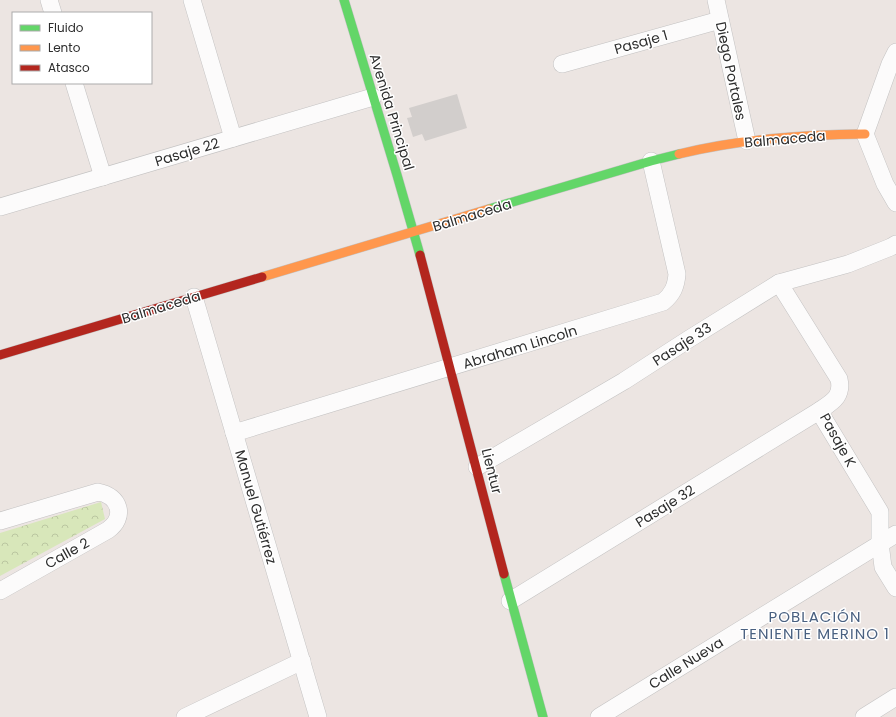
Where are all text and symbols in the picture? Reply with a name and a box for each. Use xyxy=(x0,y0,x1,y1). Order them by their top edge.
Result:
legend xyxy=(12,12,152,84)
text: Fluido xyxy=(48,19,84,36)
street label: Diego Portales xyxy=(711,20,751,122)
street label: Pasaje 1 xyxy=(612,25,670,59)
text: Lento xyxy=(48,39,81,56)
street label: Avenida Principal xyxy=(365,51,419,173)
text: Atasco xyxy=(48,59,90,76)
street label: Balmaceda xyxy=(744,125,826,153)
street label: Pasaje 22 xyxy=(152,133,222,171)
street label: Balmaceda xyxy=(430,194,514,236)
street label: Balmaceda xyxy=(119,286,203,328)
street label: Pasaje 33 xyxy=(649,317,715,371)
street label: Abraham Lincoln xyxy=(460,320,580,374)
street label: Pasaje K xyxy=(815,410,861,471)
street label: Lientur xyxy=(477,446,507,496)
street label: Manuel Gutiérrez xyxy=(230,448,282,566)
street label: Pasaje 32 xyxy=(631,480,699,532)
street label: Calle 2 xyxy=(41,533,93,573)
district label: POBLACIÓN TENIENTE MERINO 1 xyxy=(740,606,890,644)
street label: Calle Nueva xyxy=(645,632,727,694)

